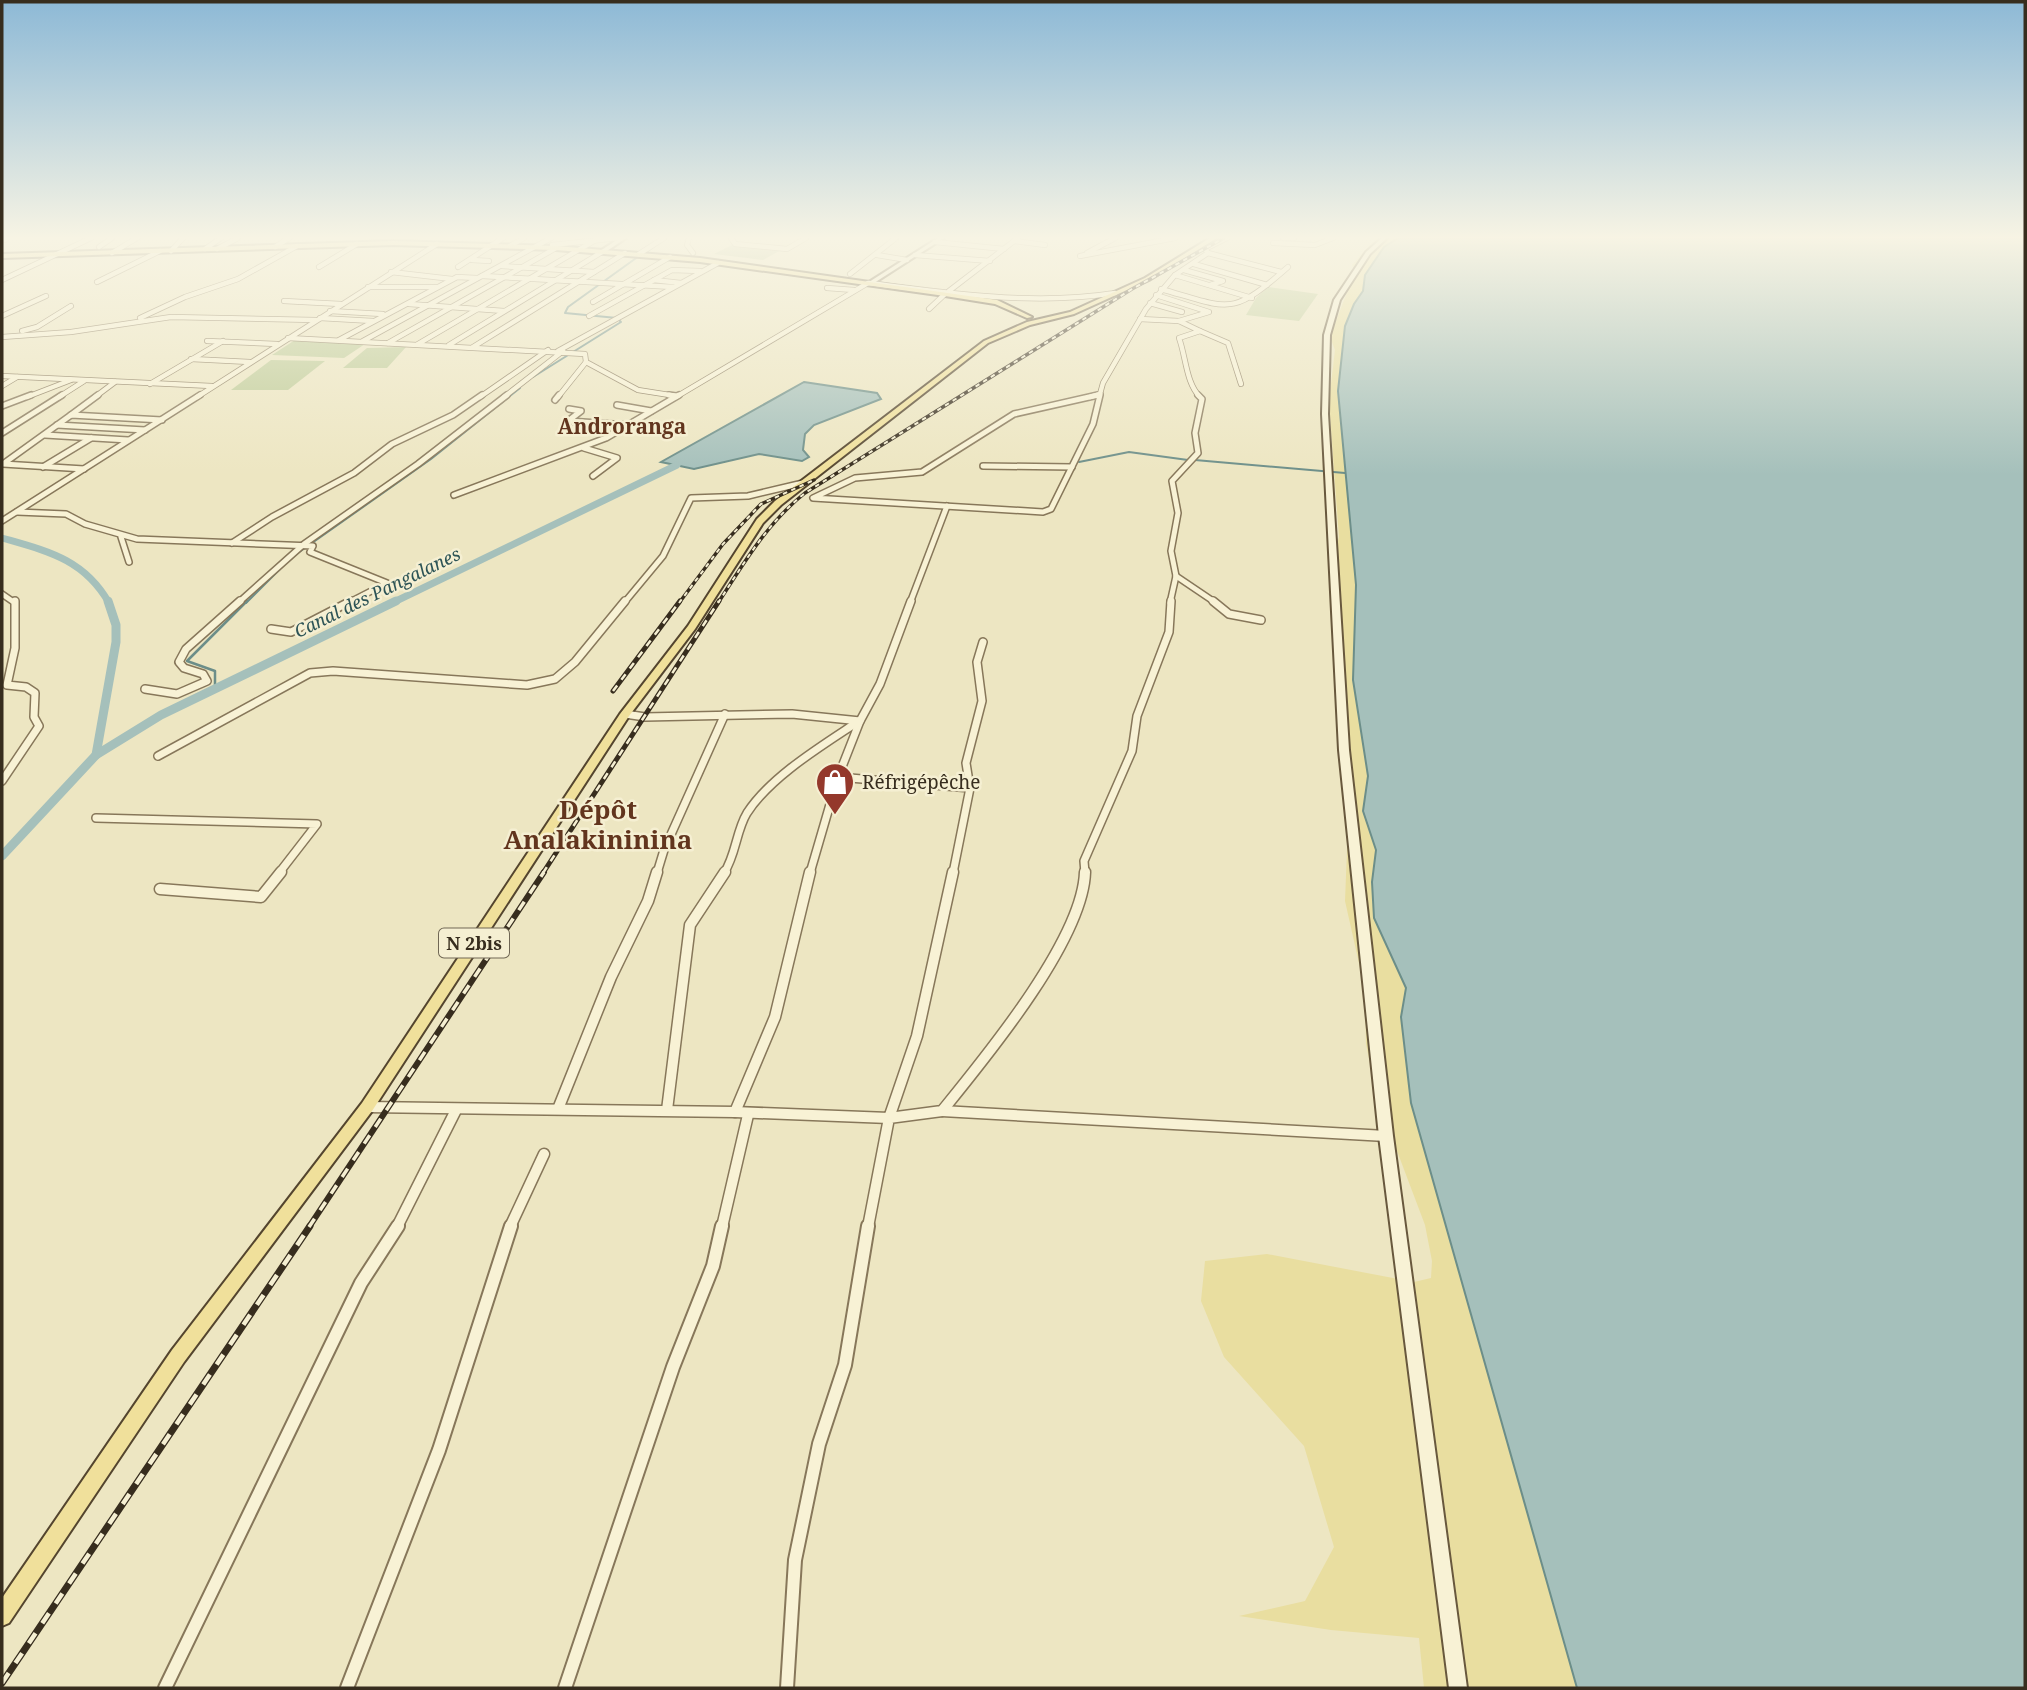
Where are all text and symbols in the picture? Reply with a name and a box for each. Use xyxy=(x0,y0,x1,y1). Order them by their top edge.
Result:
district label: Androranga xyxy=(558,412,686,440)
water label: Canal des Pangalanes xyxy=(290,541,464,643)
shop icon: Réfrigépêche xyxy=(814,761,856,816)
place label: Réfrigépêche xyxy=(862,769,980,795)
district label: Dépôt Analakininina xyxy=(504,791,692,857)
road number: N 2bis xyxy=(439,928,509,958)

